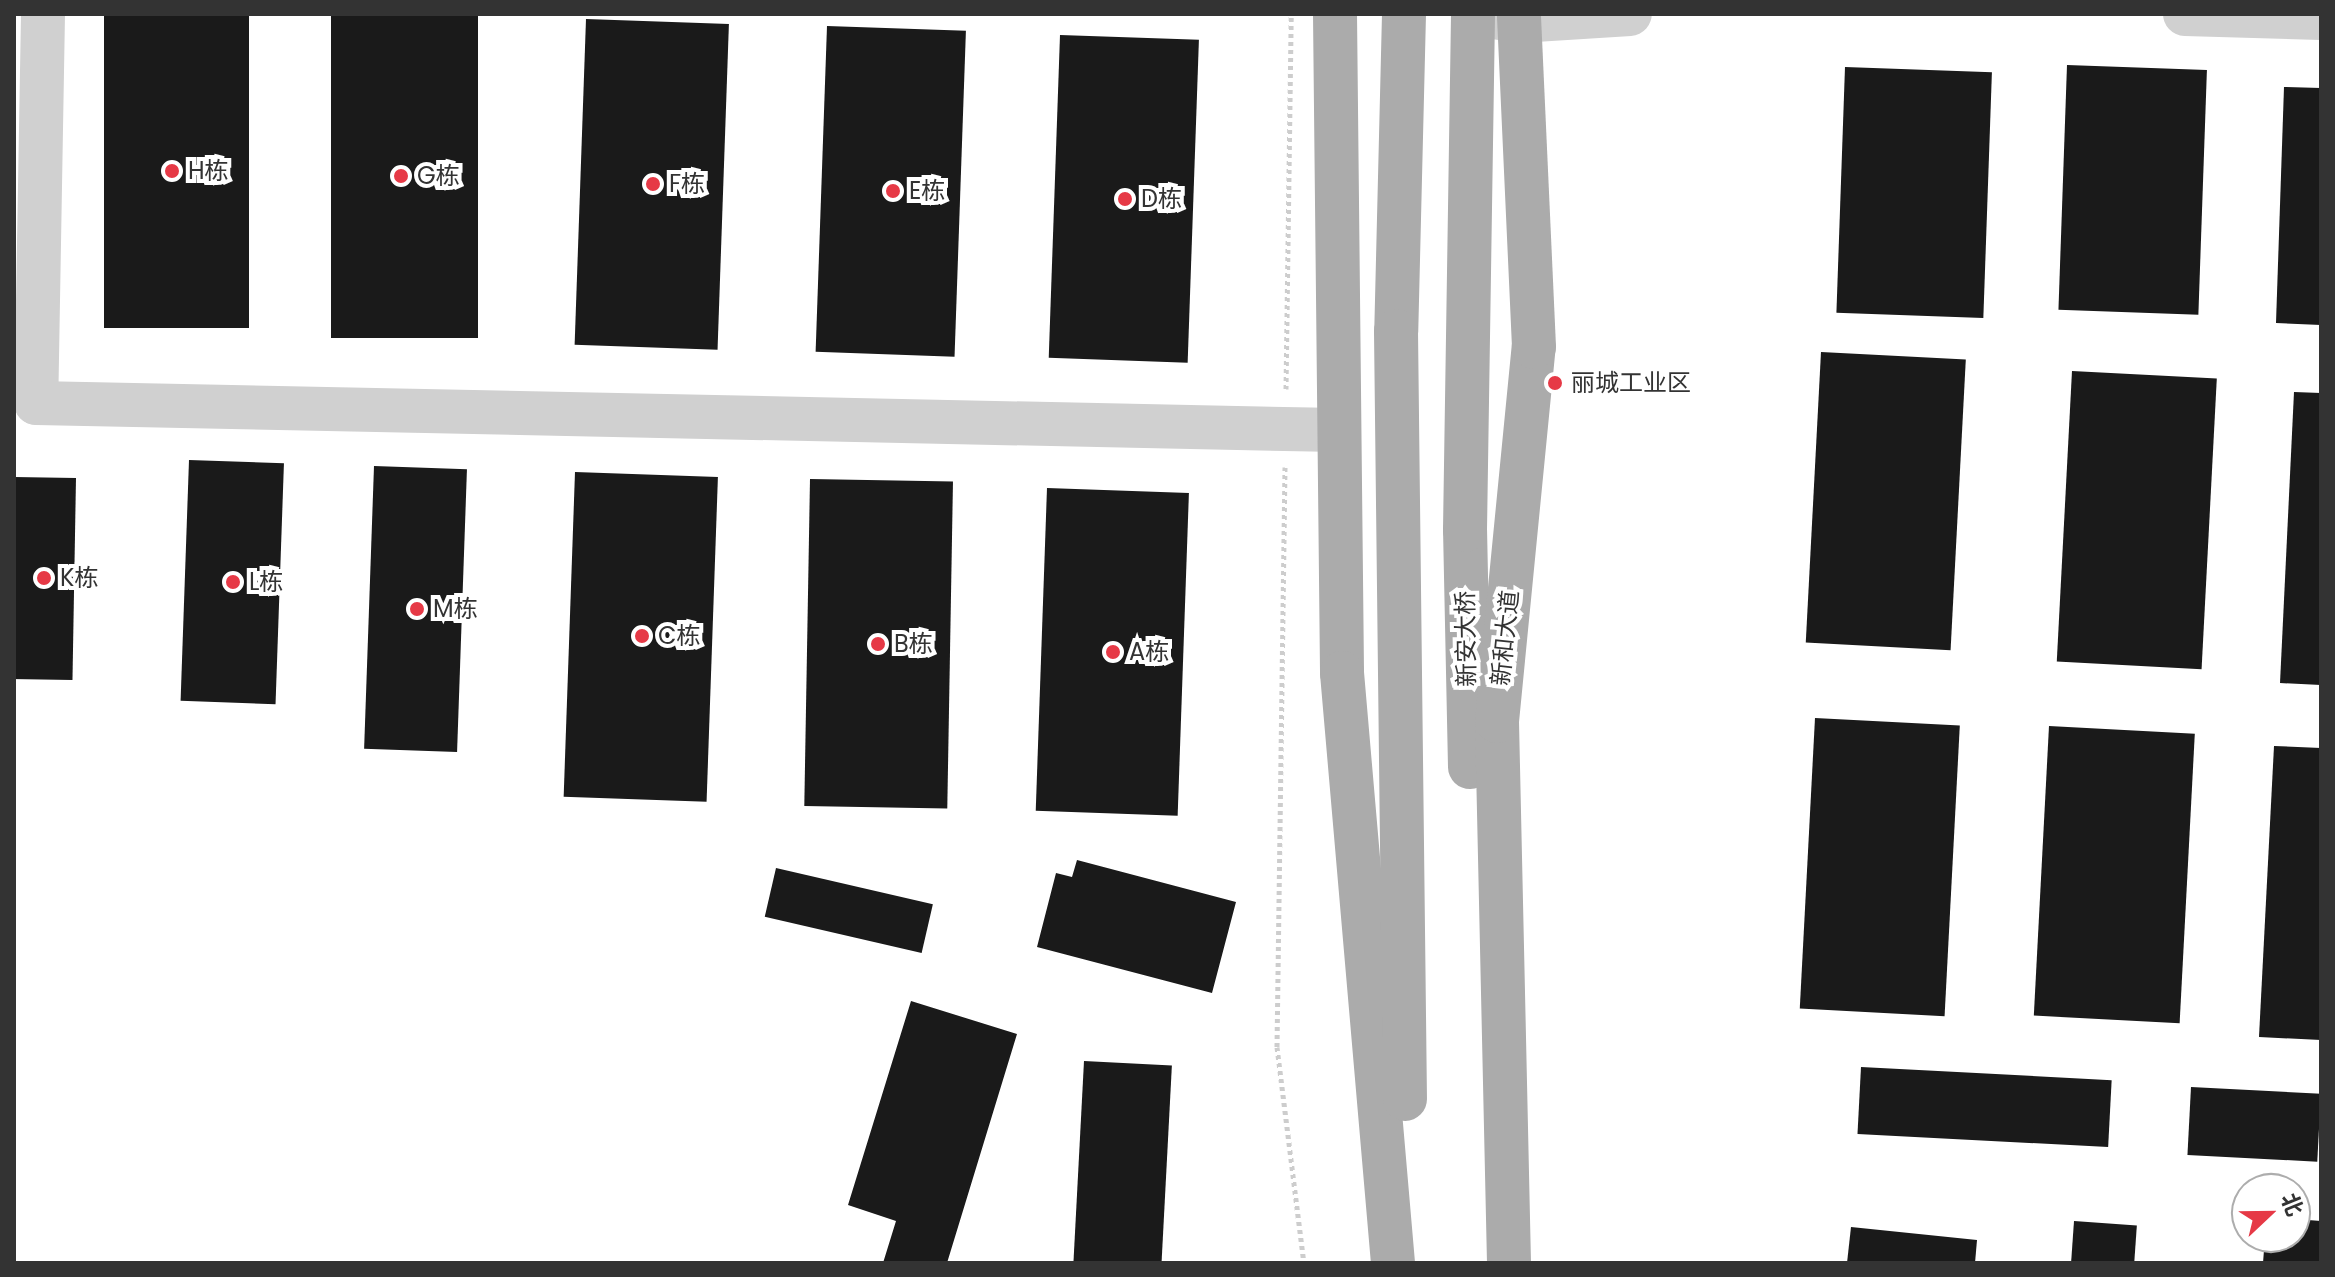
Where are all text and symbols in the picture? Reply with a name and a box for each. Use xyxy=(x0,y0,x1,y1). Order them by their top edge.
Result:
place label: H栋 xyxy=(188,157,229,185)
marker: H栋 xyxy=(163,162,181,180)
place label: G栋 xyxy=(417,162,460,190)
marker: G栋 xyxy=(392,167,410,185)
place label: F栋 xyxy=(669,170,705,198)
marker: F栋 xyxy=(644,175,662,193)
place label: E栋 xyxy=(909,177,945,205)
marker: E栋 xyxy=(884,182,902,200)
place label: D栋 xyxy=(1141,185,1182,213)
marker: D栋 xyxy=(1116,190,1134,208)
place label: 丽城工业区 xyxy=(1571,369,1691,397)
marker: 丽城工业区 xyxy=(1546,374,1564,392)
place label: K栋 xyxy=(60,564,98,592)
place label: L栋 xyxy=(249,568,283,596)
marker: K栋 xyxy=(35,569,53,587)
marker: L栋 xyxy=(224,573,242,591)
street label: 新和大道 xyxy=(1486,589,1524,687)
street label: 新安大桥 xyxy=(1451,591,1481,687)
place label: M栋 xyxy=(433,595,478,623)
marker: M栋 xyxy=(408,600,426,618)
place label: C栋 xyxy=(658,622,701,650)
marker: C栋 xyxy=(633,627,651,645)
place label: B栋 xyxy=(894,630,933,658)
marker: B栋 xyxy=(869,635,887,653)
place label: A栋 xyxy=(1129,638,1169,666)
marker: A栋 xyxy=(1104,643,1122,661)
north arrow xyxy=(2231,1173,2311,1253)
text: 北 xyxy=(2273,1189,2310,1221)

